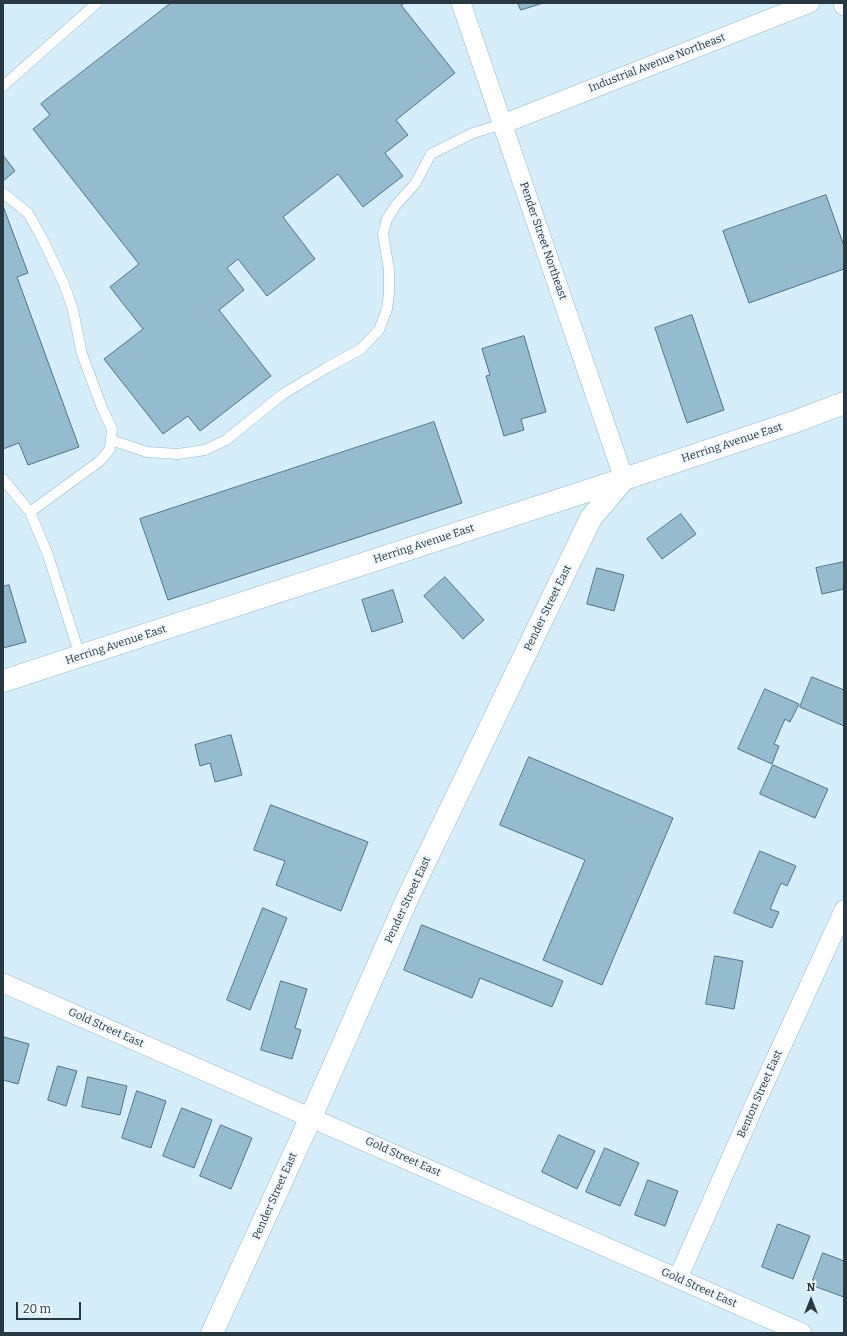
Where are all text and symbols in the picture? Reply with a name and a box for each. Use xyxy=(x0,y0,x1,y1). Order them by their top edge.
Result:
street label: Industrial Avenue Northeast xyxy=(587,31,727,95)
street label: Pender Street Northeast xyxy=(517,180,569,302)
street label: Herring Avenue East xyxy=(680,420,784,466)
street label: Herring Avenue East xyxy=(372,521,476,567)
street label: Pender Street East xyxy=(521,563,575,653)
street label: Herring Avenue East xyxy=(64,622,168,668)
street label: Pender Street East xyxy=(382,855,434,945)
street label: Gold Street East xyxy=(66,1005,146,1051)
street label: Benton Street East xyxy=(735,1048,785,1140)
street label: Gold Street East xyxy=(363,1134,443,1180)
street label: Pender Street East xyxy=(250,1150,300,1242)
street label: Gold Street East xyxy=(659,1265,739,1311)
north arrow xyxy=(791,1280,831,1320)
text: N xyxy=(807,1281,815,1294)
scale bar xyxy=(18,1294,83,1320)
text: 20 m xyxy=(23,1302,51,1316)

